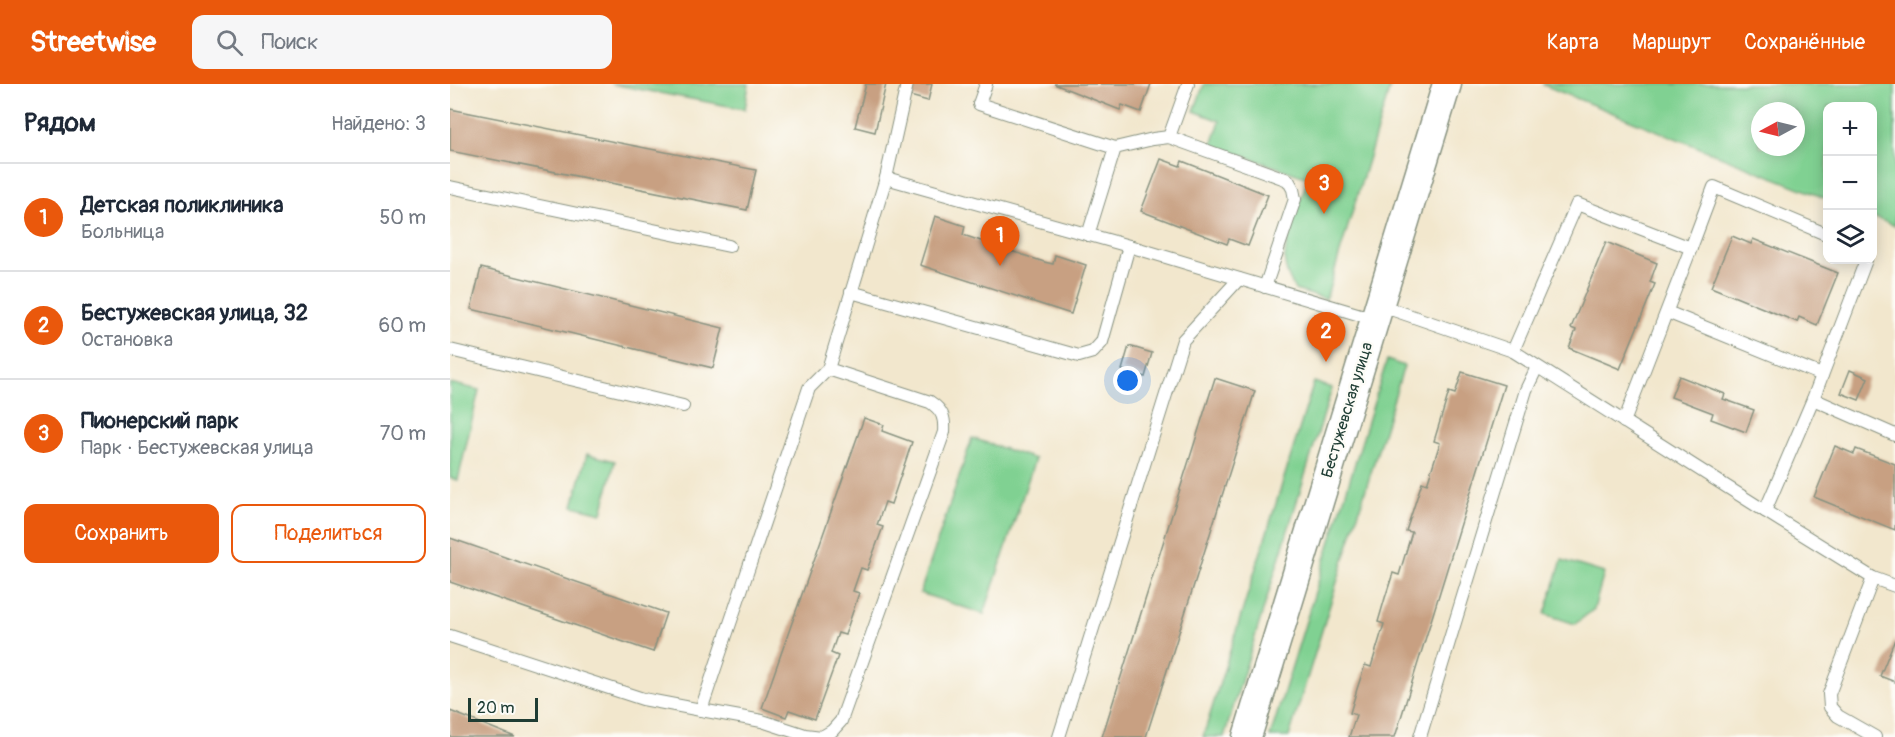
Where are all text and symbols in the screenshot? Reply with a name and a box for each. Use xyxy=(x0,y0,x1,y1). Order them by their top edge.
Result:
search box xyxy=(192,15,612,69)
text: Streetwise xyxy=(30,25,156,60)
icon: search xyxy=(213,26,246,59)
text: Поиск xyxy=(261,28,318,56)
text: Карта xyxy=(1547,29,1599,56)
text: Маршрут xyxy=(1632,29,1711,56)
text: Сохранённые xyxy=(1744,29,1865,56)
north arrow xyxy=(1751,102,1805,156)
map controls xyxy=(1823,102,1877,264)
button: + xyxy=(1823,102,1877,156)
text: Рядом xyxy=(24,107,96,139)
text: Найдено: 3 xyxy=(331,111,426,136)
button: − xyxy=(1823,156,1877,210)
pin: 3 xyxy=(1304,164,1344,214)
text: Детская поликлиника xyxy=(81,191,283,219)
text: 1 xyxy=(40,205,47,230)
text: 50 m xyxy=(379,205,426,230)
button: layers xyxy=(1823,210,1877,264)
pin: 1 xyxy=(980,216,1020,266)
text: Больница xyxy=(81,219,164,244)
text: Бестужевская улица, 32 xyxy=(81,299,308,327)
pin: 2 xyxy=(1306,312,1346,362)
text: 2 xyxy=(38,313,49,338)
text: 60 m xyxy=(379,313,426,338)
text: Остановка xyxy=(81,327,173,352)
street label: Бестужевская улица xyxy=(1317,340,1377,480)
your location xyxy=(1113,366,1142,395)
text: Пионерский парк xyxy=(81,407,239,435)
text: 3 xyxy=(38,421,49,446)
text: 70 m xyxy=(380,421,426,446)
text: Парк · Бестужевская улица xyxy=(81,435,313,460)
button: Сохранить xyxy=(24,504,219,563)
button: Поделиться xyxy=(231,504,426,563)
scale bar xyxy=(468,695,538,722)
text: 20 m xyxy=(477,698,515,718)

